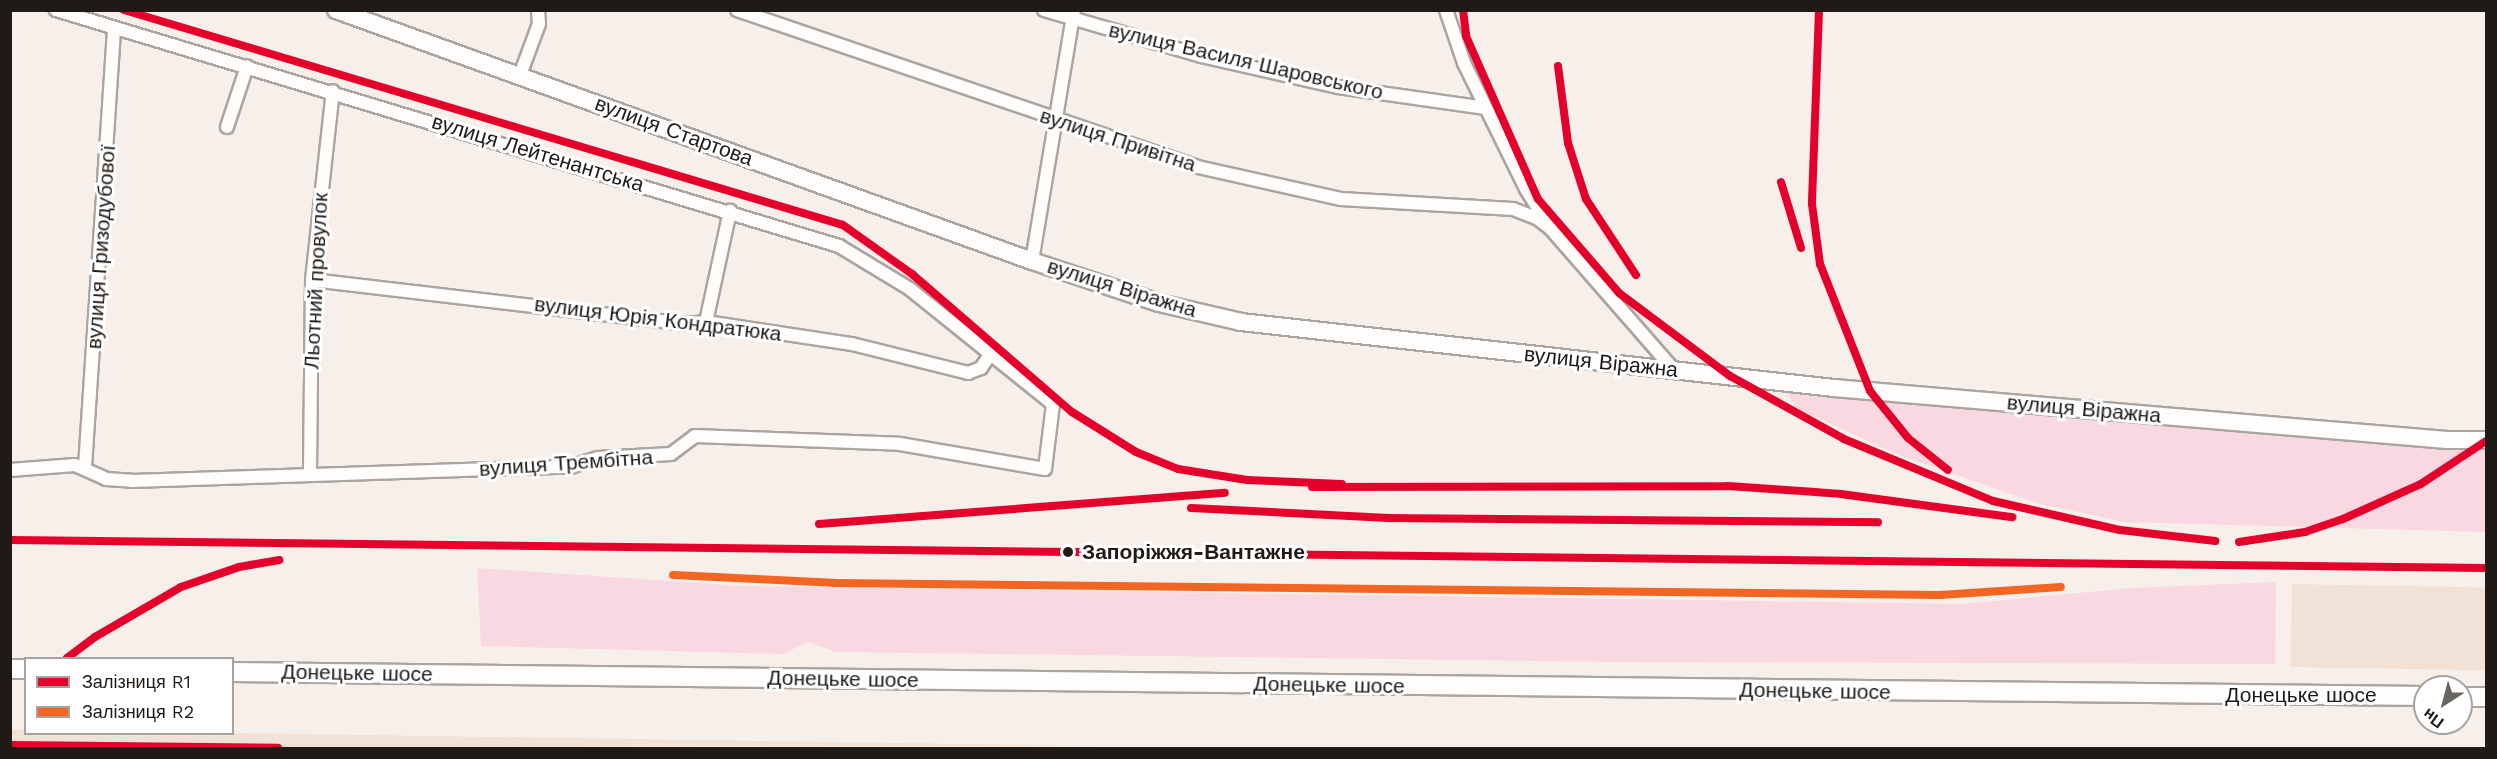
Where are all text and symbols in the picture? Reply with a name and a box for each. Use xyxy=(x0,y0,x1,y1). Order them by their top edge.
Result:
street label: вулиця Василя Шаровського xyxy=(1106,17,1386,105)
street label: вулиця Стартова xyxy=(592,91,756,171)
street label: вулиця Привітна xyxy=(1037,103,1199,177)
street label: вулиця Лейтенантська xyxy=(429,109,647,197)
street label: вулиця Гризодубової xyxy=(81,144,121,350)
street label: Льотний провулок xyxy=(299,192,333,370)
street label: вулиця Віражна xyxy=(1044,253,1200,323)
street label: вулиця Юрія Кондратюка xyxy=(533,291,783,347)
street label: вулиця Віражна xyxy=(1523,341,1679,383)
street label: вулиця Віражна xyxy=(2006,390,2162,428)
street label: вулиця Трембітна xyxy=(478,444,654,482)
place label: Запоріжжя-Вантажне xyxy=(1082,539,1305,565)
marker: Запоріжжя-Вантажне xyxy=(1059,543,1077,561)
legend xyxy=(24,657,234,735)
street label: Донецьке шосе xyxy=(281,659,433,687)
street label: Донецьке шосе xyxy=(767,665,919,693)
text: Залізниця R1 xyxy=(82,671,191,692)
street label: Донецьке шосе xyxy=(1253,671,1405,699)
north arrow xyxy=(2413,675,2473,735)
street label: Донецьке шосе xyxy=(1739,677,1891,705)
street label: Донецьке шосе xyxy=(2225,682,2377,708)
text: Залізниця R2 xyxy=(82,701,194,722)
text: Пн xyxy=(2419,704,2447,732)

